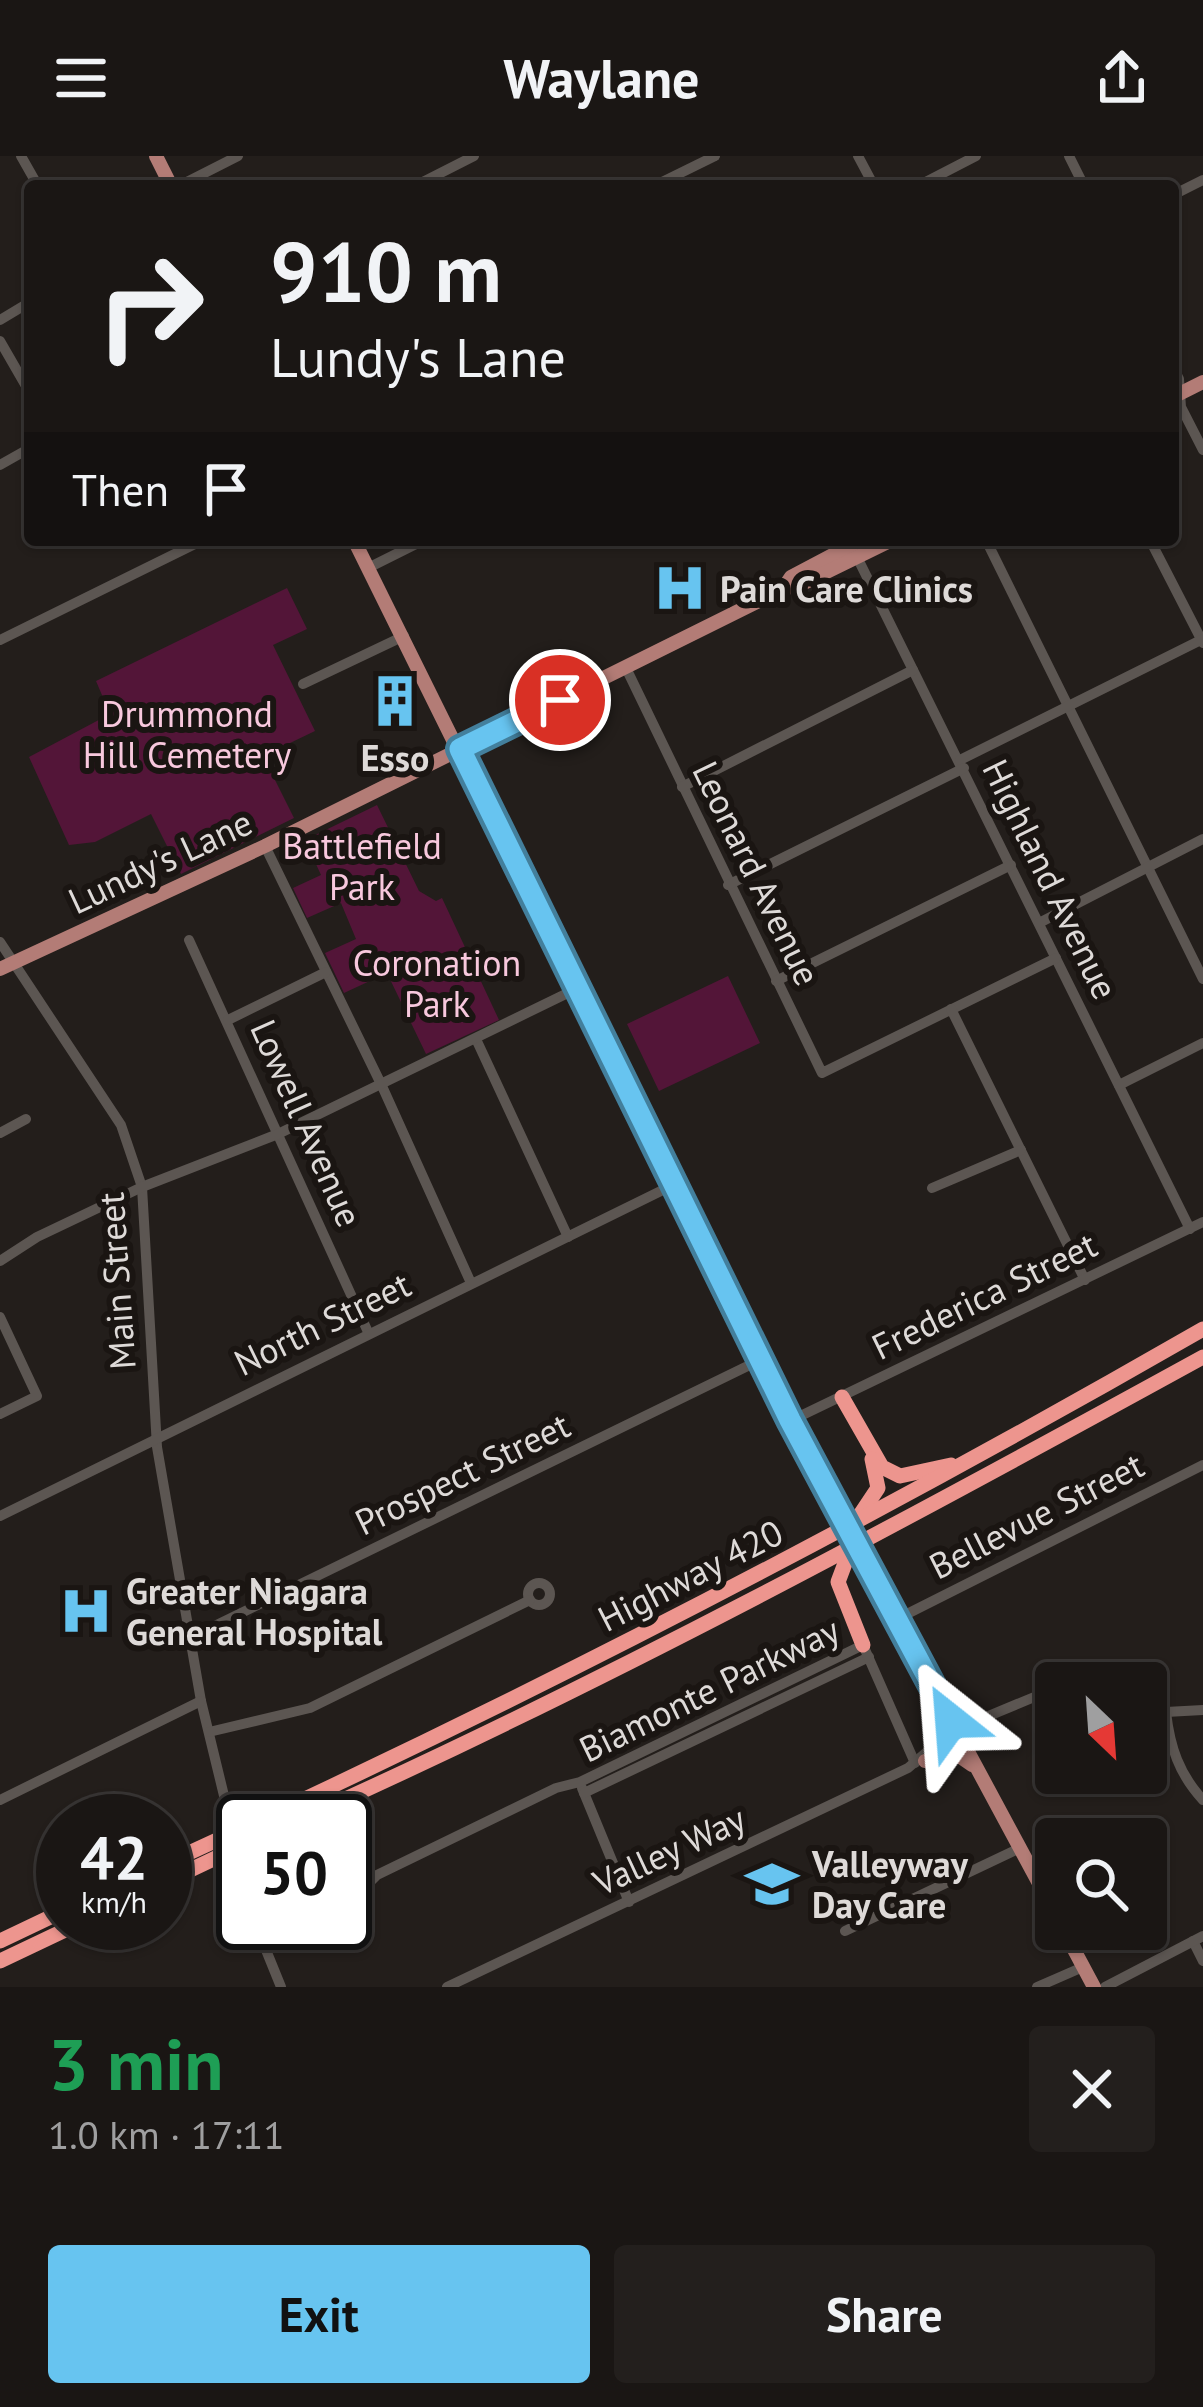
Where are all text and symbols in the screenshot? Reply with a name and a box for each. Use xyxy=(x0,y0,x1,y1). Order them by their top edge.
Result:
text: Waylane xyxy=(503,43,700,113)
icon: menu xyxy=(48,45,114,111)
icon: share xyxy=(1089,45,1155,111)
text: 910 m xyxy=(270,216,502,325)
icon: right xyxy=(72,228,228,384)
text: Lundy's Lane xyxy=(270,322,566,392)
icon: arrive xyxy=(193,456,259,522)
text: Then xyxy=(72,460,169,518)
hospital icon: Pain Care Clinics xyxy=(651,559,709,617)
place label: Pain Care Clinics xyxy=(720,565,973,612)
pin xyxy=(509,649,611,751)
icon: arrive xyxy=(527,667,593,733)
building icon: Esso xyxy=(366,672,424,730)
park label: Drummond Hill Cemetery xyxy=(83,690,292,778)
place label: Esso xyxy=(361,734,429,781)
street label: Highland Avenue xyxy=(973,751,1129,1007)
street label: Leonard Avenue xyxy=(682,753,832,993)
street label: Lundy's Lane xyxy=(61,798,259,924)
park label: Battlefield Park xyxy=(282,822,442,910)
park label: Coronation Park xyxy=(353,939,521,1027)
street label: Lowell Avenue xyxy=(240,1012,374,1234)
street label: Main Street xyxy=(86,1191,146,1371)
street label: Frederica Street xyxy=(864,1220,1104,1370)
street label: North Street xyxy=(226,1260,418,1386)
street label: Prospect Street xyxy=(347,1401,577,1545)
street label: Bellevue Street xyxy=(921,1441,1151,1589)
street label: Highway 420 xyxy=(590,1508,790,1642)
place label: Greater Niagara General Hospital xyxy=(126,1567,383,1655)
hospital icon: Greater Niagara General Hospital xyxy=(57,1582,115,1640)
street label: Biamonte Parkway xyxy=(571,1606,847,1772)
position arrow xyxy=(888,1658,1014,1784)
north arrow xyxy=(1035,1662,1167,1794)
map controls xyxy=(1035,1662,1167,1950)
speed limit sign: 50 xyxy=(216,1794,372,1950)
street label: Valley Way xyxy=(585,1794,753,1906)
text: 42 xyxy=(80,1818,148,1896)
button: search xyxy=(1035,1818,1167,1950)
place label: Valleyway Day Care xyxy=(811,1840,969,1928)
school or university icon: Valleyway Day Care xyxy=(743,1855,801,1913)
text: km/h xyxy=(81,1882,147,1921)
text: 3 min xyxy=(48,2017,224,2110)
button: close xyxy=(1029,2026,1155,2152)
text: 1.0 km · 17:11 xyxy=(48,2109,284,2160)
button: Exit xyxy=(48,2245,590,2383)
button: Share xyxy=(614,2245,1155,2383)

